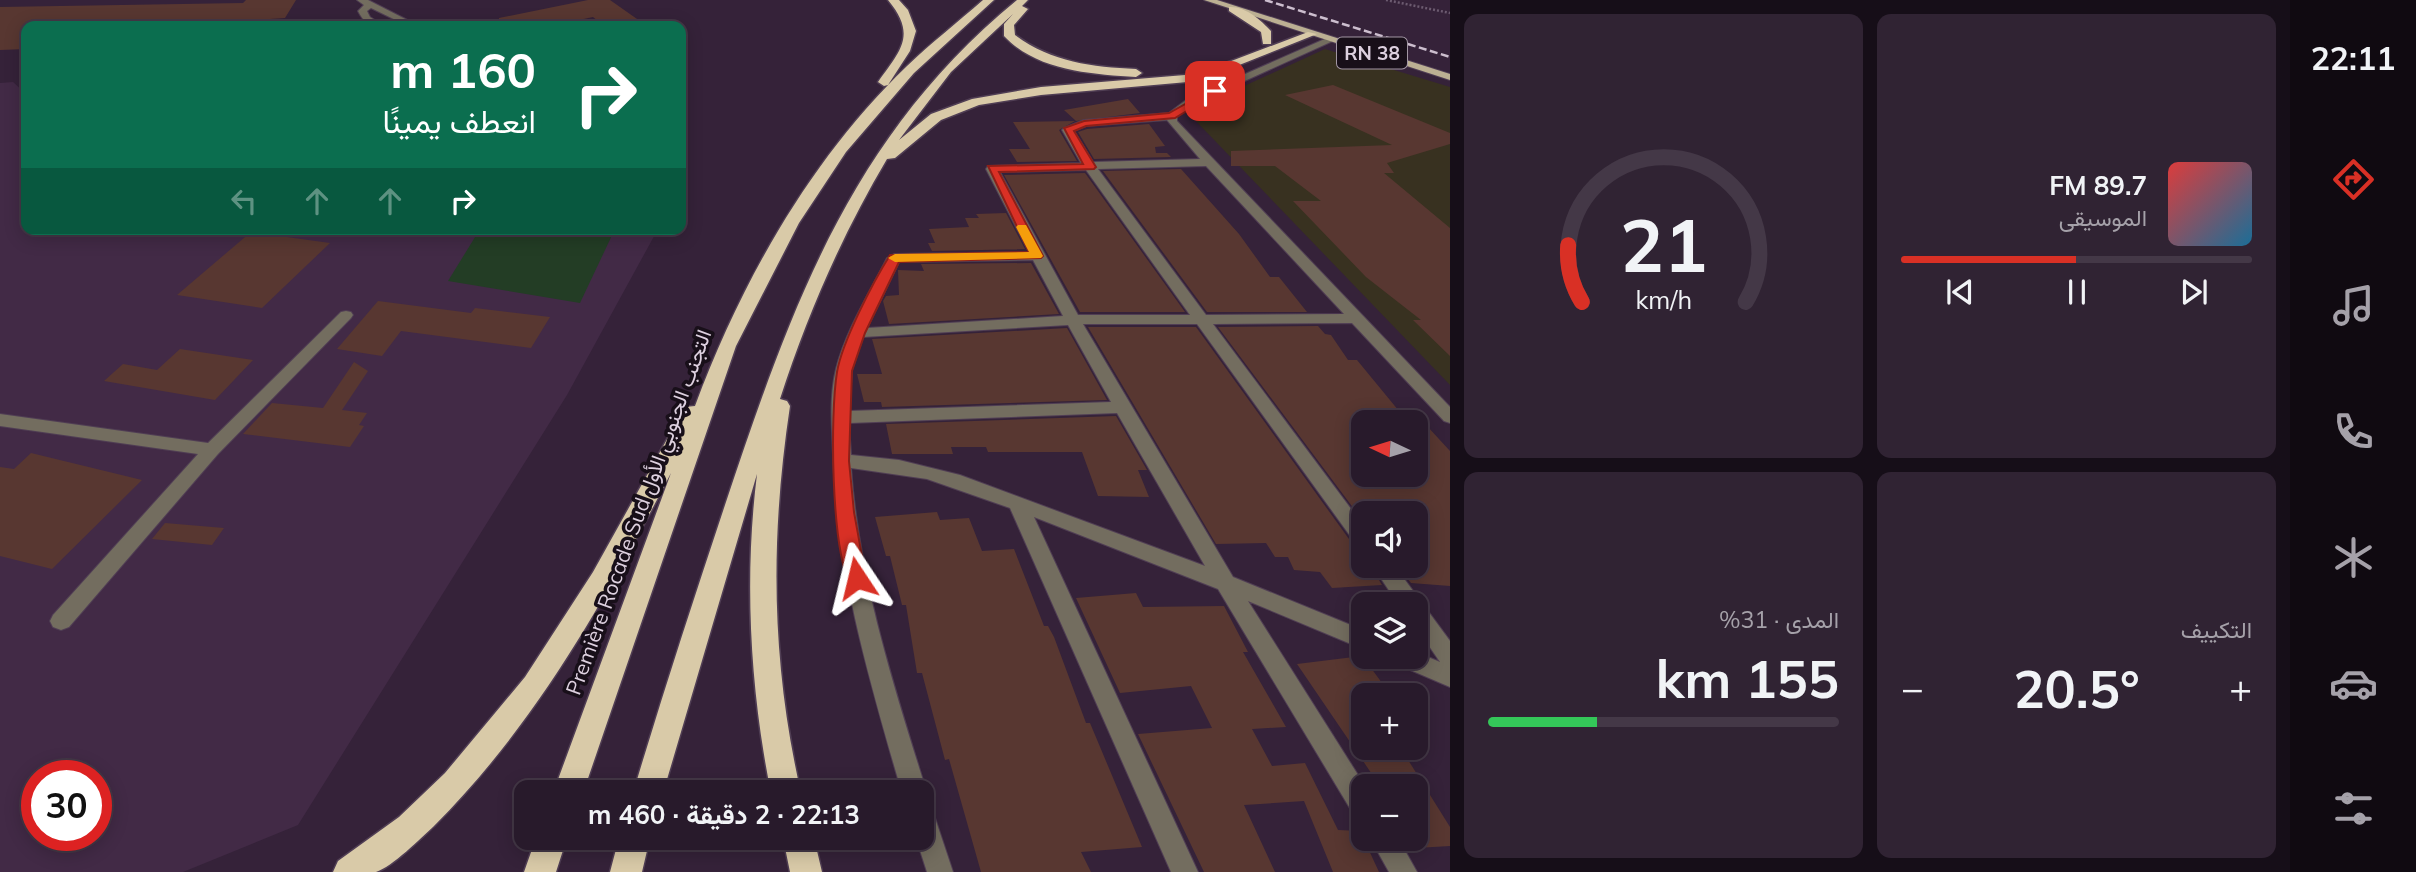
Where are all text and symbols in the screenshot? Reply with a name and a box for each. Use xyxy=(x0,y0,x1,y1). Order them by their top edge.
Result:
road number: RN 38 xyxy=(1337,38,1407,68)
text: 22:11 xyxy=(2311,38,2395,78)
text: 160 m xyxy=(390,39,536,100)
icon: right xyxy=(560,49,651,140)
pin xyxy=(1185,61,1245,121)
icon: arrive xyxy=(1196,72,1234,110)
text: انعطف يمينًا xyxy=(382,101,536,141)
icon: directions xyxy=(2329,155,2378,204)
text: 89.7 FM xyxy=(2049,169,2147,202)
icon: left xyxy=(225,182,263,220)
icon: ahead xyxy=(298,182,336,220)
icon: ahead xyxy=(371,182,409,220)
icon: right xyxy=(444,182,482,220)
text: 21 xyxy=(1620,200,1707,291)
text: الموسيقى xyxy=(2059,203,2147,232)
icon: previous xyxy=(1941,273,1979,311)
icon: pause xyxy=(2058,273,2096,311)
icon: next xyxy=(2175,273,2213,311)
icon: music xyxy=(2329,281,2378,330)
text: km/h xyxy=(1635,284,1692,315)
street label: Première Rocade Sud التجنب الجنوبي الأول xyxy=(560,326,721,700)
icon: phone xyxy=(2329,407,2378,456)
north arrow xyxy=(1351,410,1428,486)
map controls xyxy=(1351,410,1428,851)
button: sound xyxy=(1351,501,1428,578)
icon: climate xyxy=(2329,533,2378,582)
position arrow xyxy=(820,541,894,615)
button: layers xyxy=(1351,592,1428,669)
text: المدى · 31% xyxy=(1719,605,1839,634)
text: التكييف xyxy=(2181,615,2252,644)
text: 155 km xyxy=(1656,646,1839,711)
text: 20.5° xyxy=(2013,656,2140,721)
icon: car xyxy=(2329,659,2378,708)
text: − xyxy=(1901,664,1924,712)
text: + xyxy=(2229,664,2252,712)
button: + xyxy=(1351,683,1428,760)
speed limit sign: 30 xyxy=(21,760,112,851)
button: − xyxy=(1351,774,1428,851)
icon: filters xyxy=(2329,784,2378,833)
text: 22:13 · 2 دقيقة · 460 m xyxy=(588,798,860,831)

